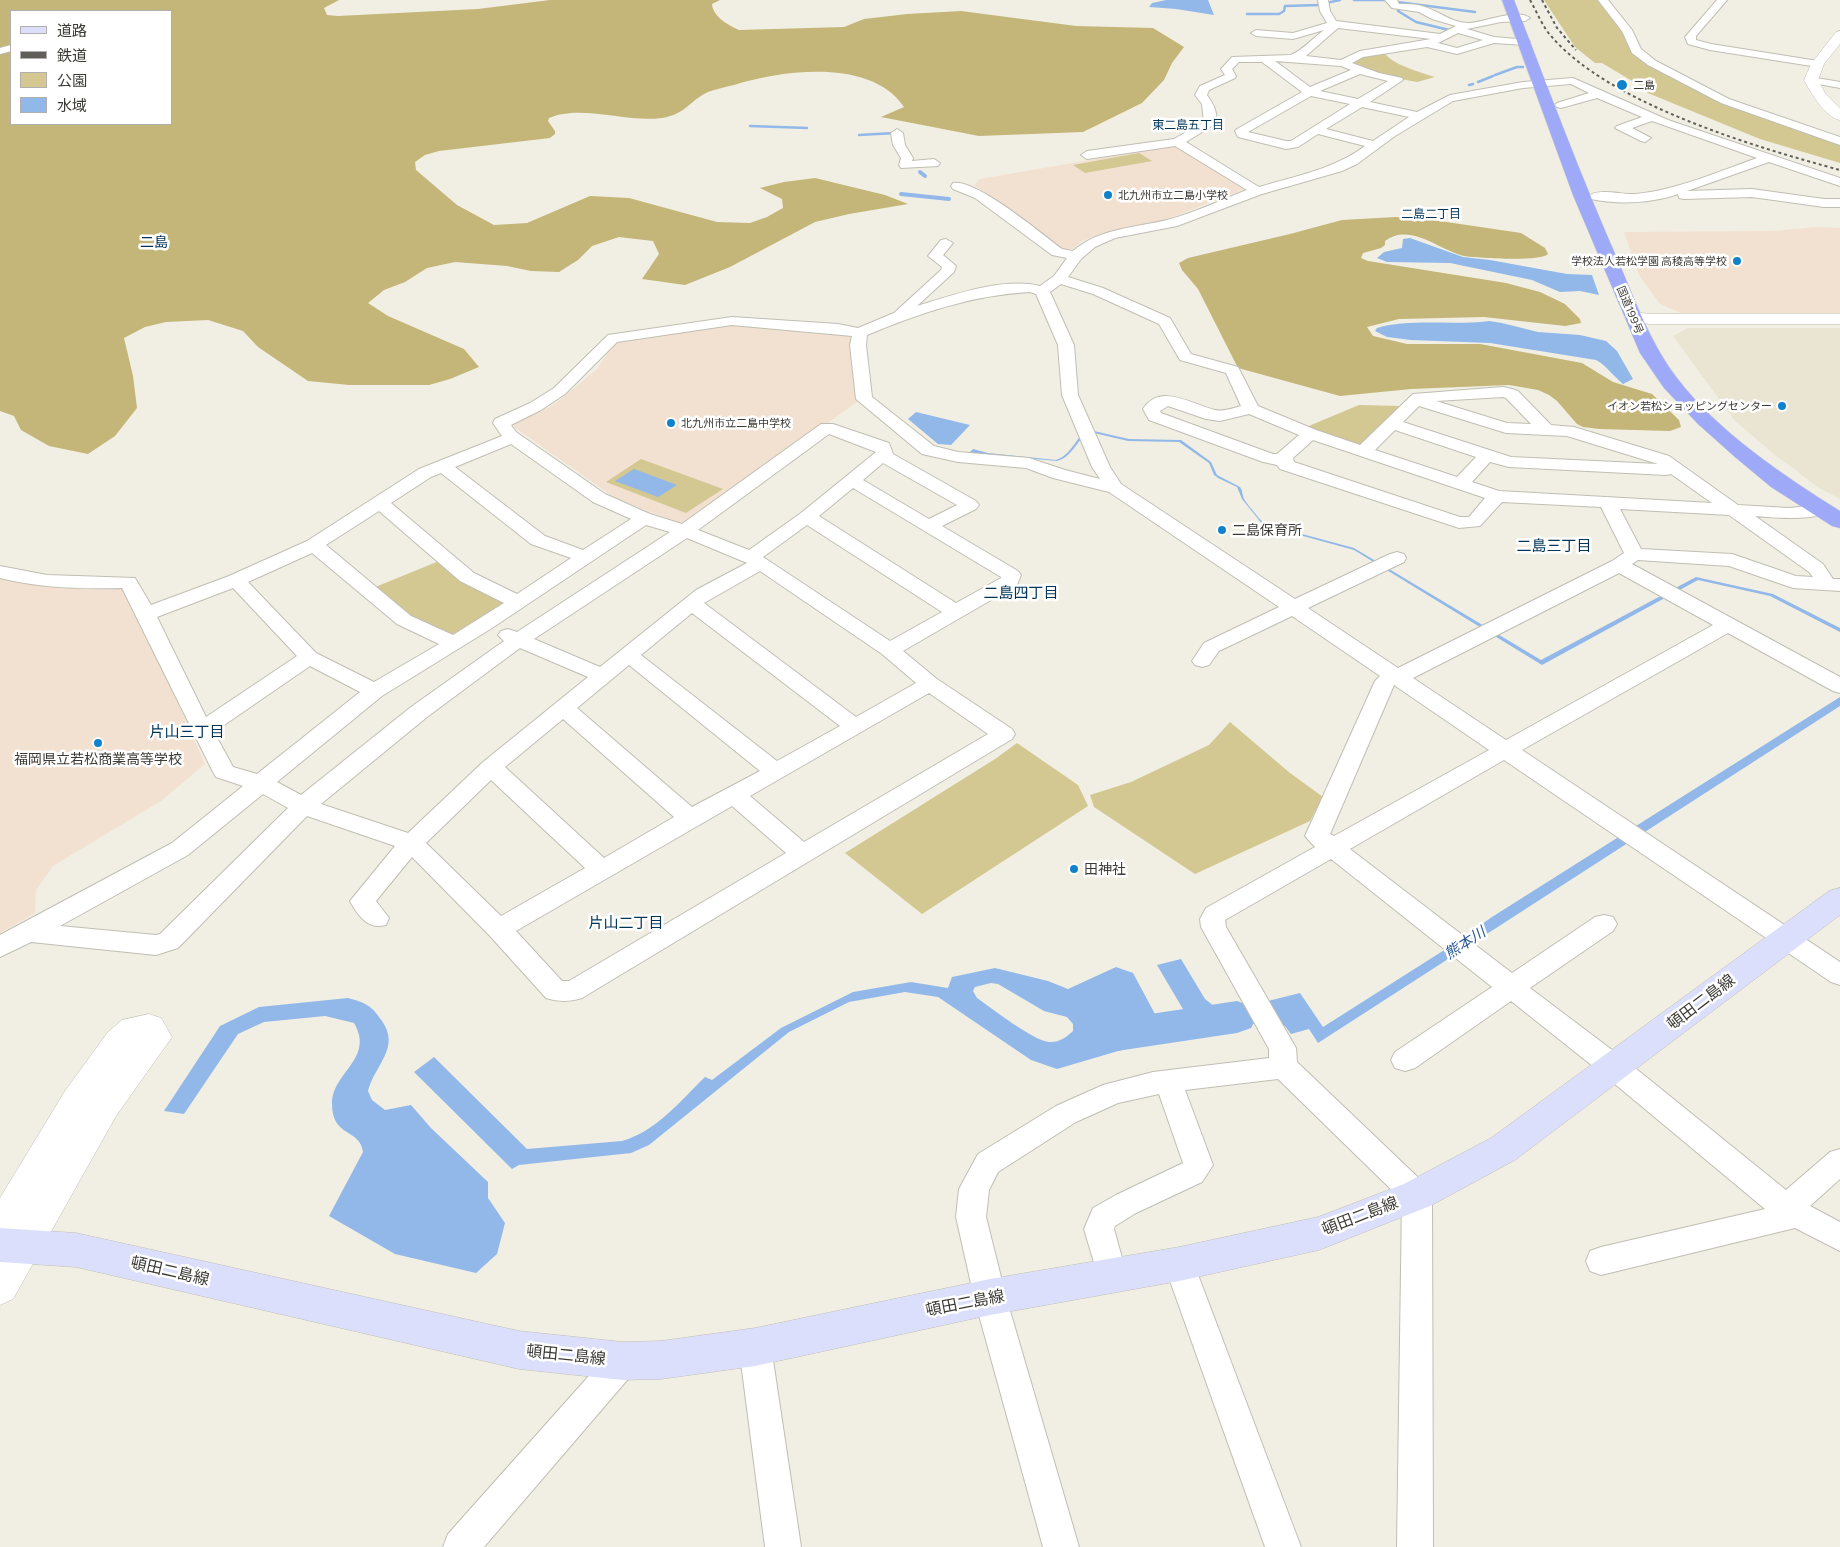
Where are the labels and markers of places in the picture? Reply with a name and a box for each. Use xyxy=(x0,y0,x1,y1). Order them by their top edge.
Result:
marker: 二島 xyxy=(1615,78,1629,92)
place label: 二島 xyxy=(1633,78,1655,92)
place label: 北九州市立二島小学校 xyxy=(1118,188,1228,202)
marker: 北九州市立二島小学校 xyxy=(1102,189,1114,201)
place label: 学校法人若松学園 高稜高等学校 xyxy=(1571,254,1727,268)
marker: 学校法人若松学園 高稜高等学校 xyxy=(1731,255,1743,267)
place label: イオン若松ショッピングセンター xyxy=(1607,399,1772,413)
marker: イオン若松ショッピングセンター xyxy=(1776,400,1788,412)
place label: 北九州市立二島中学校 xyxy=(681,416,791,430)
marker: 北九州市立二島中学校 xyxy=(665,417,677,429)
place label: 二島保育所 xyxy=(1232,522,1302,538)
marker: 二島保育所 xyxy=(1216,524,1228,536)
marker: 福岡県立若松商業高等学校 xyxy=(92,737,104,749)
place label: 福岡県立若松商業高等学校 xyxy=(14,751,182,767)
place label: 田神社 xyxy=(1084,861,1126,877)
marker: 田神社 xyxy=(1068,863,1080,875)

